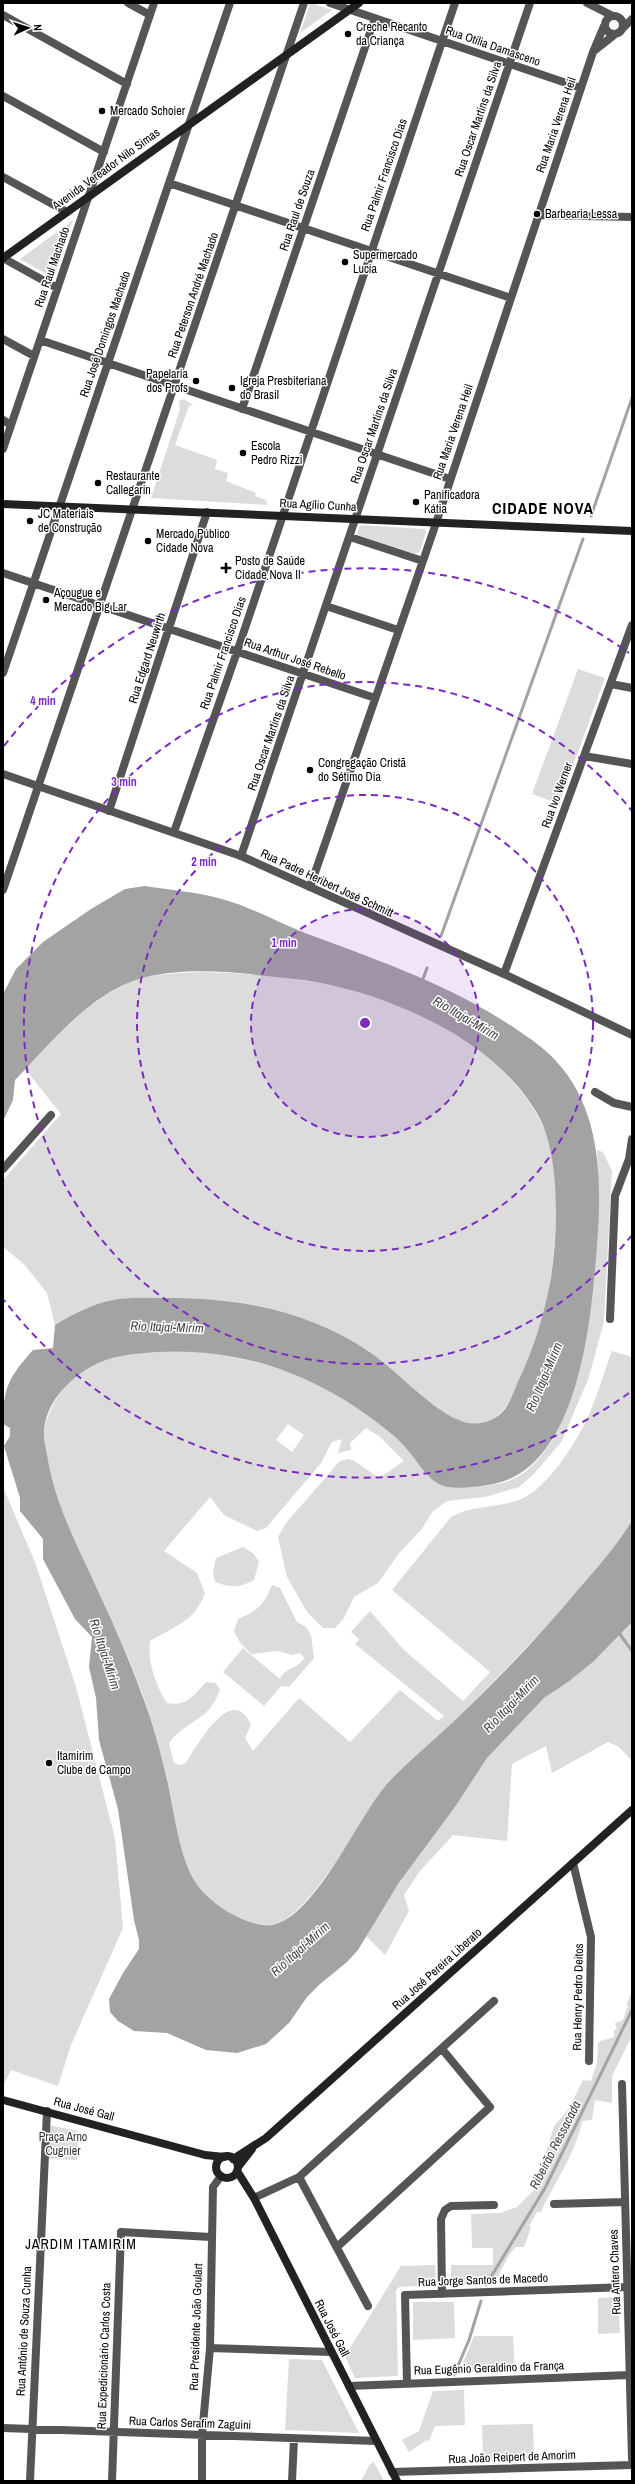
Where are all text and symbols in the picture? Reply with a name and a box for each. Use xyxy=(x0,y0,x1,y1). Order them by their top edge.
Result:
north arrow xyxy=(8,8,48,48)
place label: Creche Recanto da Criança xyxy=(356,19,427,49)
street label: Rua Otília Damasceno xyxy=(443,22,543,70)
text: N xyxy=(31,24,45,31)
marker: Creche Recanto da Criança xyxy=(343,29,353,39)
street label: Rua Oscar Martins da Silva xyxy=(451,59,505,179)
street label: Rua Maria Verena Heil xyxy=(532,75,580,175)
place label: Mercado Schoier xyxy=(110,103,186,119)
marker: Mercado Schoier xyxy=(97,106,107,116)
street label: Rua Palmir Francisco Dias xyxy=(357,116,411,233)
street label: Avenida Vereador Nilo Simas xyxy=(48,124,163,214)
street label: Rua Raul de Souza xyxy=(276,167,319,253)
place label: Barbearia Lessa xyxy=(545,206,618,222)
marker: Barbearia Lessa xyxy=(532,209,542,219)
street label: Rua Raul Machado xyxy=(31,225,73,309)
street label: Rua Peterson André Machado xyxy=(164,230,222,360)
place label: Supermercado Lucia xyxy=(353,247,418,277)
marker: Supermercado Lucia xyxy=(340,257,350,267)
street label: Rua José Domingos Machado xyxy=(76,269,134,399)
place label: Papelaria dos Profs xyxy=(146,366,189,396)
street label: Rua Oscar Martins da Silva xyxy=(347,366,401,486)
place label: Igreja Presbiteriana do Brasil xyxy=(240,373,327,403)
marker: Papelaria dos Profs xyxy=(191,376,201,386)
street label: Rua Maria Verena Heil xyxy=(429,382,477,482)
marker: Igreja Presbiteriana do Brasil xyxy=(227,383,237,393)
place label: Escola Pedro Rizzi xyxy=(251,438,302,468)
marker: Escola Pedro Rizzi xyxy=(238,448,248,458)
place label: Restaurante Callegarin xyxy=(106,468,160,498)
marker: Restaurante Callegarin xyxy=(93,478,103,488)
place label: Panificadora Kátia xyxy=(424,487,480,517)
street label: Rua Agílio Cunha xyxy=(279,495,357,515)
marker: Panificadora Kátia xyxy=(411,497,421,507)
district label: CIDADE NOVA xyxy=(492,497,594,519)
place label: JC Materiais de Construção xyxy=(38,506,102,536)
marker: JC Materiais de Construção xyxy=(25,516,35,526)
place label: Mercado Público Cidade Nova xyxy=(156,526,230,556)
marker: Mercado Público Cidade Nova xyxy=(143,536,153,546)
place label: Posto de Saúde Cidade Nova II xyxy=(235,553,305,583)
marker: Posto de Saúde Cidade Nova II xyxy=(220,562,232,574)
place label: Açougue e Mercado Big Lar xyxy=(53,585,127,615)
street label: Rua Palmir Francisco Dias xyxy=(196,594,250,711)
marker: Açougue e Mercado Big Lar xyxy=(41,595,51,605)
street label: Rua Edgard Neuwirth xyxy=(125,611,169,705)
street label: Rua Arthur José Rebello xyxy=(242,634,348,684)
street label: Rua Oscar Martins da Silva xyxy=(244,673,298,793)
text: 4 min xyxy=(30,693,56,709)
place label: Congregação Cristã do Sétimo Dia xyxy=(318,755,407,785)
street label: Rua Ivo Werner xyxy=(538,759,577,830)
marker: Congregação Cristã do Sétimo Dia xyxy=(305,765,315,775)
text: 3 min xyxy=(111,774,137,790)
street label: Rua Padre Heribert José Schmitt xyxy=(258,845,396,921)
text: 2 min xyxy=(191,854,217,870)
text: 1 min xyxy=(271,935,297,951)
water label: Rio Itajaí-Mirim xyxy=(430,992,502,1044)
centre of rings xyxy=(358,1016,372,1030)
water label: Rio Itajaí-Mirim xyxy=(130,1317,204,1337)
water label: Rio Itajaí-Mirim xyxy=(522,1340,566,1414)
water label: Rio Itajaí-Mirim xyxy=(86,1616,124,1692)
water label: Rio Itajaí-Mirim xyxy=(479,1672,543,1736)
place label: Itamirim Clube de Campo xyxy=(57,1748,131,1778)
marker: Itamirim Clube de Campo xyxy=(44,1758,54,1768)
water label: Rio Itajaí-Mirim xyxy=(267,1918,333,1980)
street label: Rua José Pereira Liberato xyxy=(389,1924,485,2014)
street label: Rua Henry Pedro Deitos xyxy=(569,1943,587,2051)
street label: Rua José Gall xyxy=(52,2093,116,2125)
water label: Ribeirão Ressacada xyxy=(525,2098,585,2192)
park label: Praça Arno Cugnier xyxy=(39,2129,87,2159)
street label: Rua Antero Chaves xyxy=(606,2229,624,2315)
district label: JARDIM ITAMIRIM xyxy=(25,2235,137,2253)
street label: Rua Presidente João Goulart xyxy=(186,2263,206,2391)
street label: Rua Antônio de Souza Cunha xyxy=(13,2265,35,2396)
street label: Rua Jorge Santos de Macedo xyxy=(418,2270,548,2290)
street label: Rua Expedicionário Carlos Costa xyxy=(93,2282,115,2430)
street label: Rua José Gall xyxy=(311,2297,353,2359)
street label: Rua Eugênio Geraldino da França xyxy=(414,2357,565,2379)
street label: Rua Carlos Serafim Zaguini xyxy=(129,2413,251,2433)
street label: Rua João Reipert de Amorim xyxy=(448,2447,576,2467)

